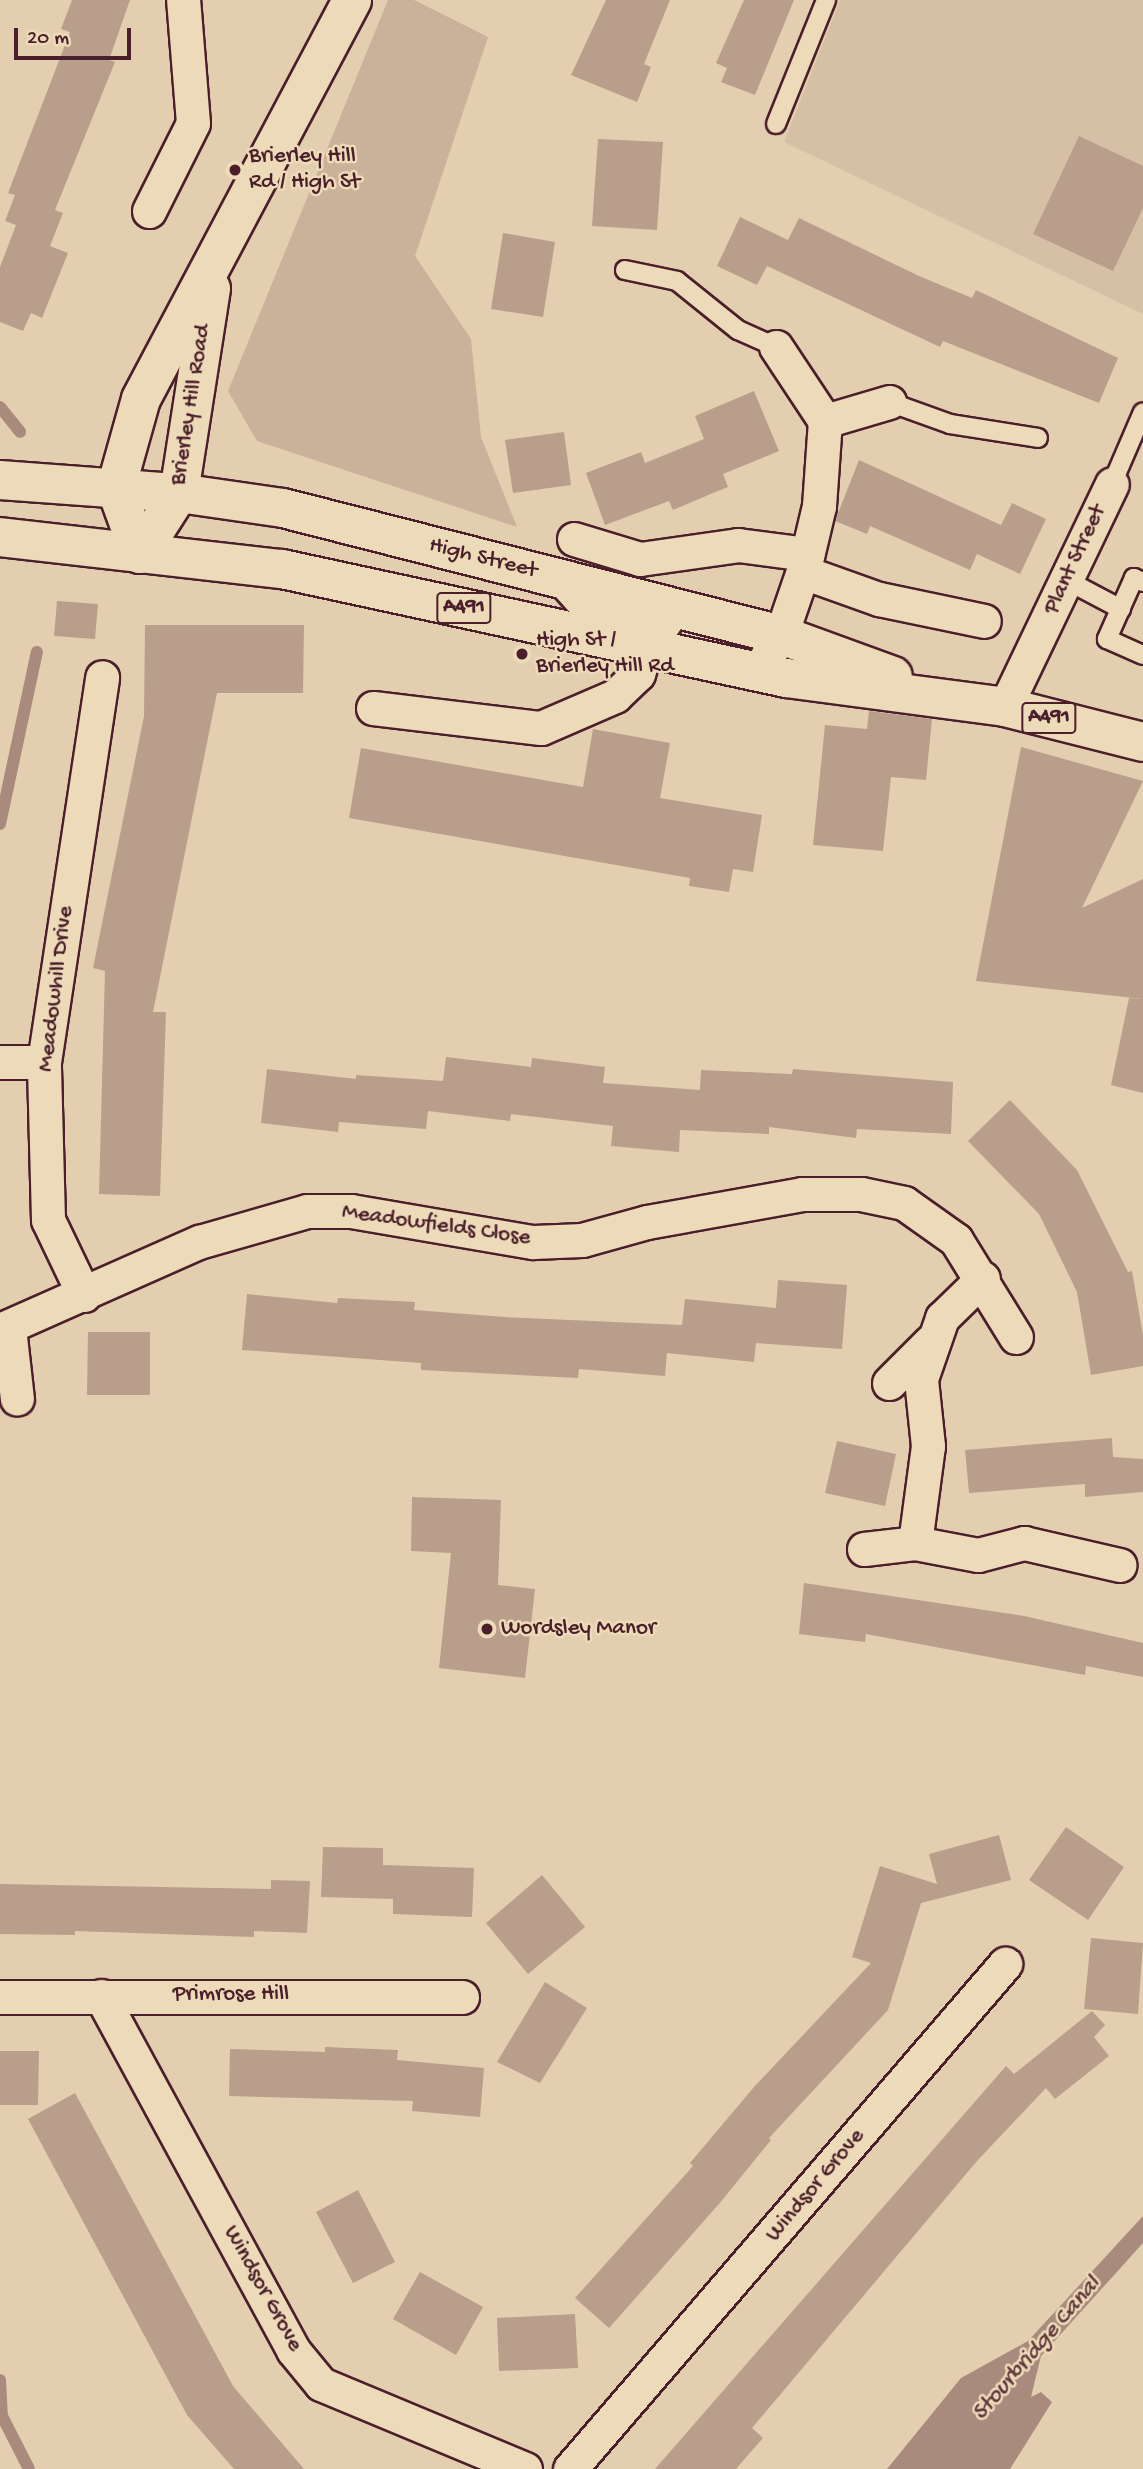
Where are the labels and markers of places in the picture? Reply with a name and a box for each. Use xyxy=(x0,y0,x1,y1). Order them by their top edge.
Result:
place label: Brierley Hill Rd / High St xyxy=(249,143,360,197)
marker: Brierley Hill Rd / High St xyxy=(227,162,243,178)
place label: High St / Brierley Hill Rd xyxy=(536,627,674,681)
marker: High St / Brierley Hill Rd xyxy=(514,646,530,662)
place label: Wordsley Manor xyxy=(501,1615,656,1643)
marker: Wordsley Manor xyxy=(479,1621,495,1637)

